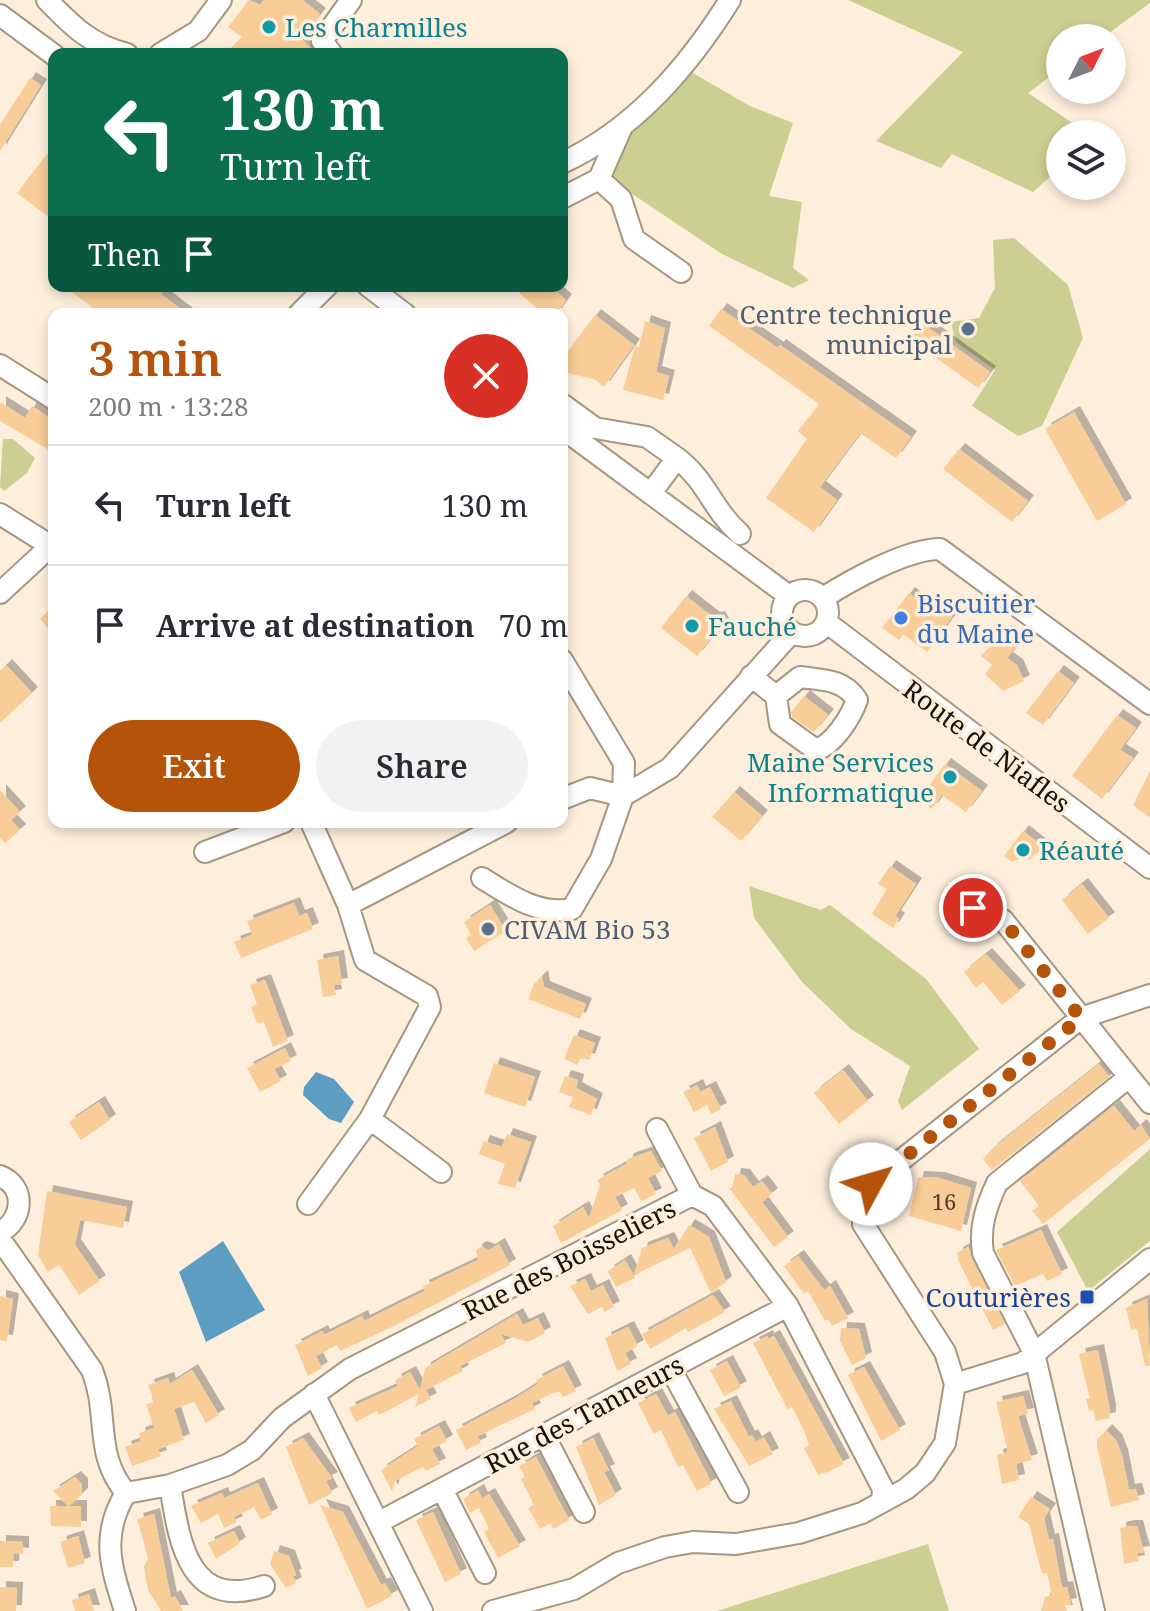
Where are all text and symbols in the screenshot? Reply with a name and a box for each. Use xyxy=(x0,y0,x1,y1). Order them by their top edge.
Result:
place label: Les Charmilles xyxy=(285,9,468,45)
marker: Les Charmilles xyxy=(260,18,278,36)
north arrow xyxy=(1046,24,1126,104)
map controls xyxy=(1046,24,1126,200)
text: 130 m xyxy=(220,70,385,146)
icon: left xyxy=(88,80,192,184)
button: layers xyxy=(1046,120,1126,200)
text: Turn left xyxy=(220,142,371,191)
icon: arrive xyxy=(177,232,221,276)
text: Then xyxy=(88,234,161,275)
place label: Centre technique municipal xyxy=(739,296,952,362)
marker: Centre technique municipal xyxy=(959,320,977,338)
text: 3 min xyxy=(88,325,222,390)
button: close xyxy=(444,334,528,418)
text: 200 m · 13:28 xyxy=(88,388,249,424)
icon: left xyxy=(88,483,132,527)
text: Turn left xyxy=(156,485,291,526)
text: 130 m xyxy=(442,485,528,526)
place label: Biscuitier du Maine xyxy=(917,585,1035,651)
icon: arrive xyxy=(88,603,132,647)
text: Arrive at destination xyxy=(156,605,475,646)
text: 70 m xyxy=(499,605,568,646)
place label: Fauché xyxy=(708,608,797,644)
marker: Biscuitier du Maine xyxy=(892,609,910,627)
marker: Fauché xyxy=(683,617,701,635)
street label: Route de Niafles xyxy=(896,671,1078,821)
button: Exit xyxy=(88,720,300,812)
button: Share xyxy=(316,720,528,812)
place label: Maine Services Informatique xyxy=(747,744,934,810)
marker: Maine Services Informatique xyxy=(941,768,959,786)
place label: Réauté xyxy=(1039,832,1124,868)
marker: Réauté xyxy=(1014,841,1032,859)
pin xyxy=(939,874,1007,942)
icon: arrive xyxy=(951,886,995,930)
place label: CIVAM Bio 53 xyxy=(504,911,671,947)
marker: CIVAM Bio 53 xyxy=(479,920,497,938)
position arrow xyxy=(829,1142,913,1226)
house number: 16 xyxy=(932,1186,956,1216)
street label: Rue des Boisseliers xyxy=(456,1190,682,1328)
place label: Couturières xyxy=(926,1279,1071,1315)
marker: Couturières xyxy=(1078,1288,1096,1306)
street label: Rue des Tanneurs xyxy=(478,1346,690,1482)

